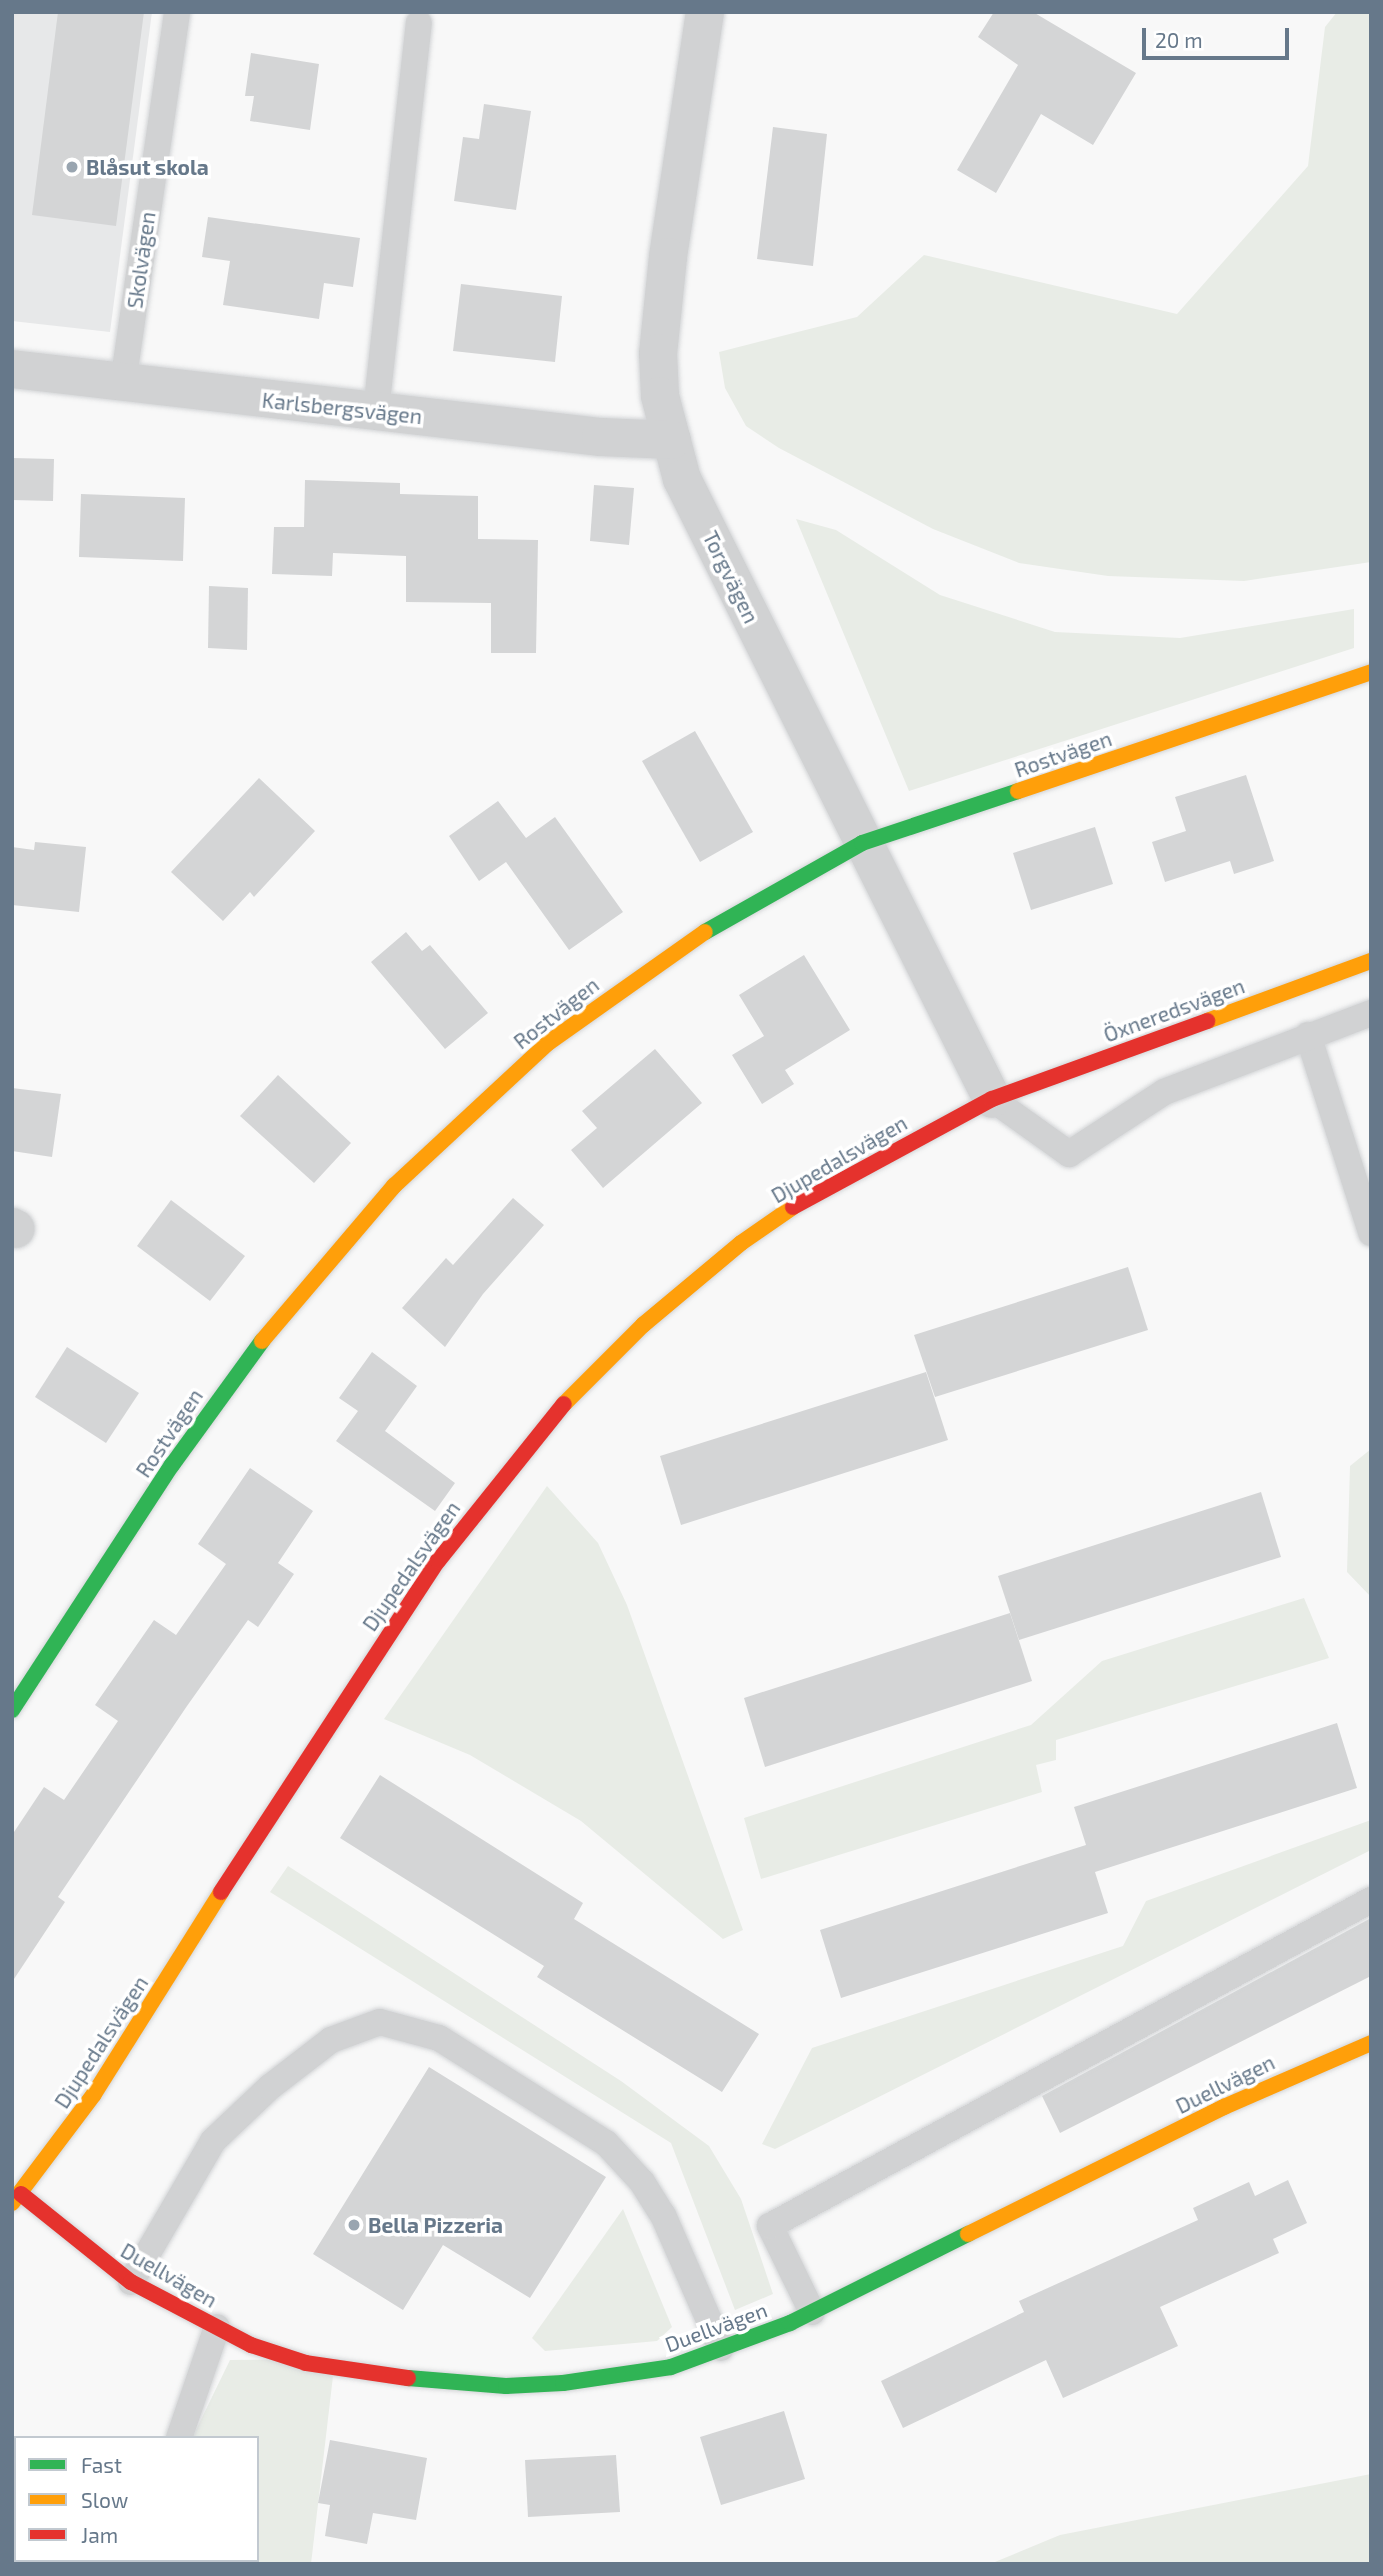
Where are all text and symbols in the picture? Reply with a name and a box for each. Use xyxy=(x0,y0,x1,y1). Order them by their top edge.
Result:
scale bar xyxy=(1145,14,1292,58)
text: 20 m xyxy=(1155,27,1203,52)
place label: Blåsut skola xyxy=(86,154,209,180)
marker: Blåsut skola xyxy=(64,159,80,175)
street label: Skolvägen xyxy=(122,210,160,310)
street label: Karlsbergsvägen xyxy=(261,387,423,429)
street label: Torgvägen xyxy=(698,527,764,627)
street label: Rostvägen xyxy=(1011,726,1115,782)
street label: Rostvägen xyxy=(508,972,604,1054)
street label: Öxneredsvägen xyxy=(1100,973,1248,1047)
street label: Djupedalsvägen xyxy=(767,1110,911,1208)
street label: Rostvägen xyxy=(130,1384,208,1482)
street label: Djupedalsvägen xyxy=(357,1496,465,1636)
street label: Djupedalsvägen xyxy=(49,1971,153,2113)
street label: Duellvägen xyxy=(1171,2049,1279,2119)
place label: Bella Pizzeria xyxy=(368,2212,503,2238)
marker: Bella Pizzeria xyxy=(346,2217,362,2233)
street label: Duellvägen xyxy=(116,2237,222,2313)
street label: Duellvägen xyxy=(661,2297,771,2357)
legend xyxy=(14,2436,259,2562)
text: Fast xyxy=(81,2452,122,2477)
text: Slow xyxy=(81,2487,128,2512)
text: Jam xyxy=(81,2522,118,2547)

